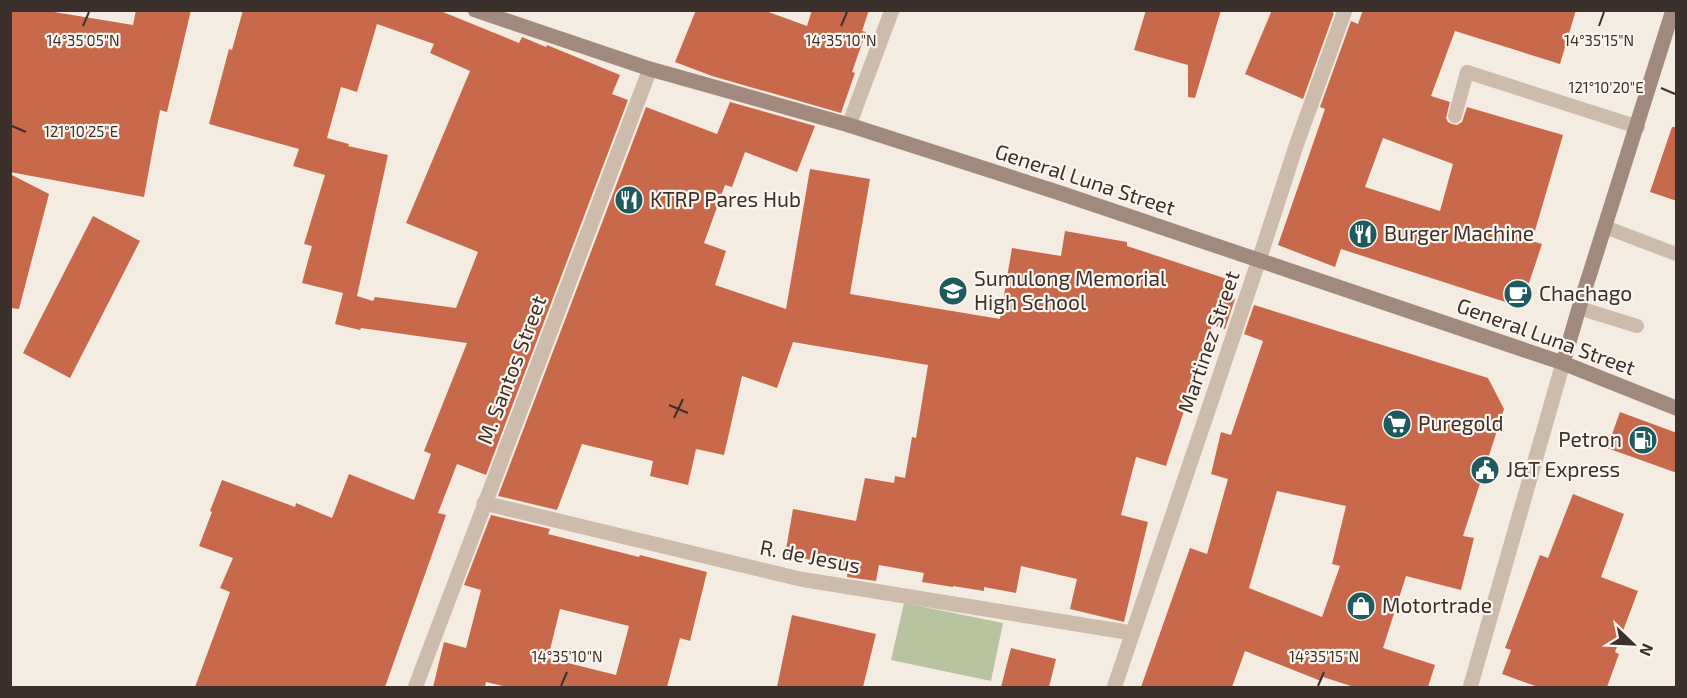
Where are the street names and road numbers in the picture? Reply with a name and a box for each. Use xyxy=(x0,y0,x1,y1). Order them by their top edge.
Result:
street label: General Luna Street xyxy=(992,138,1179,219)
street label: Martinez Street xyxy=(1172,267,1244,416)
street label: M. Santos Street xyxy=(471,292,550,447)
street label: General Luna Street xyxy=(1454,292,1639,379)
street label: R. de Jesus xyxy=(758,534,863,578)

